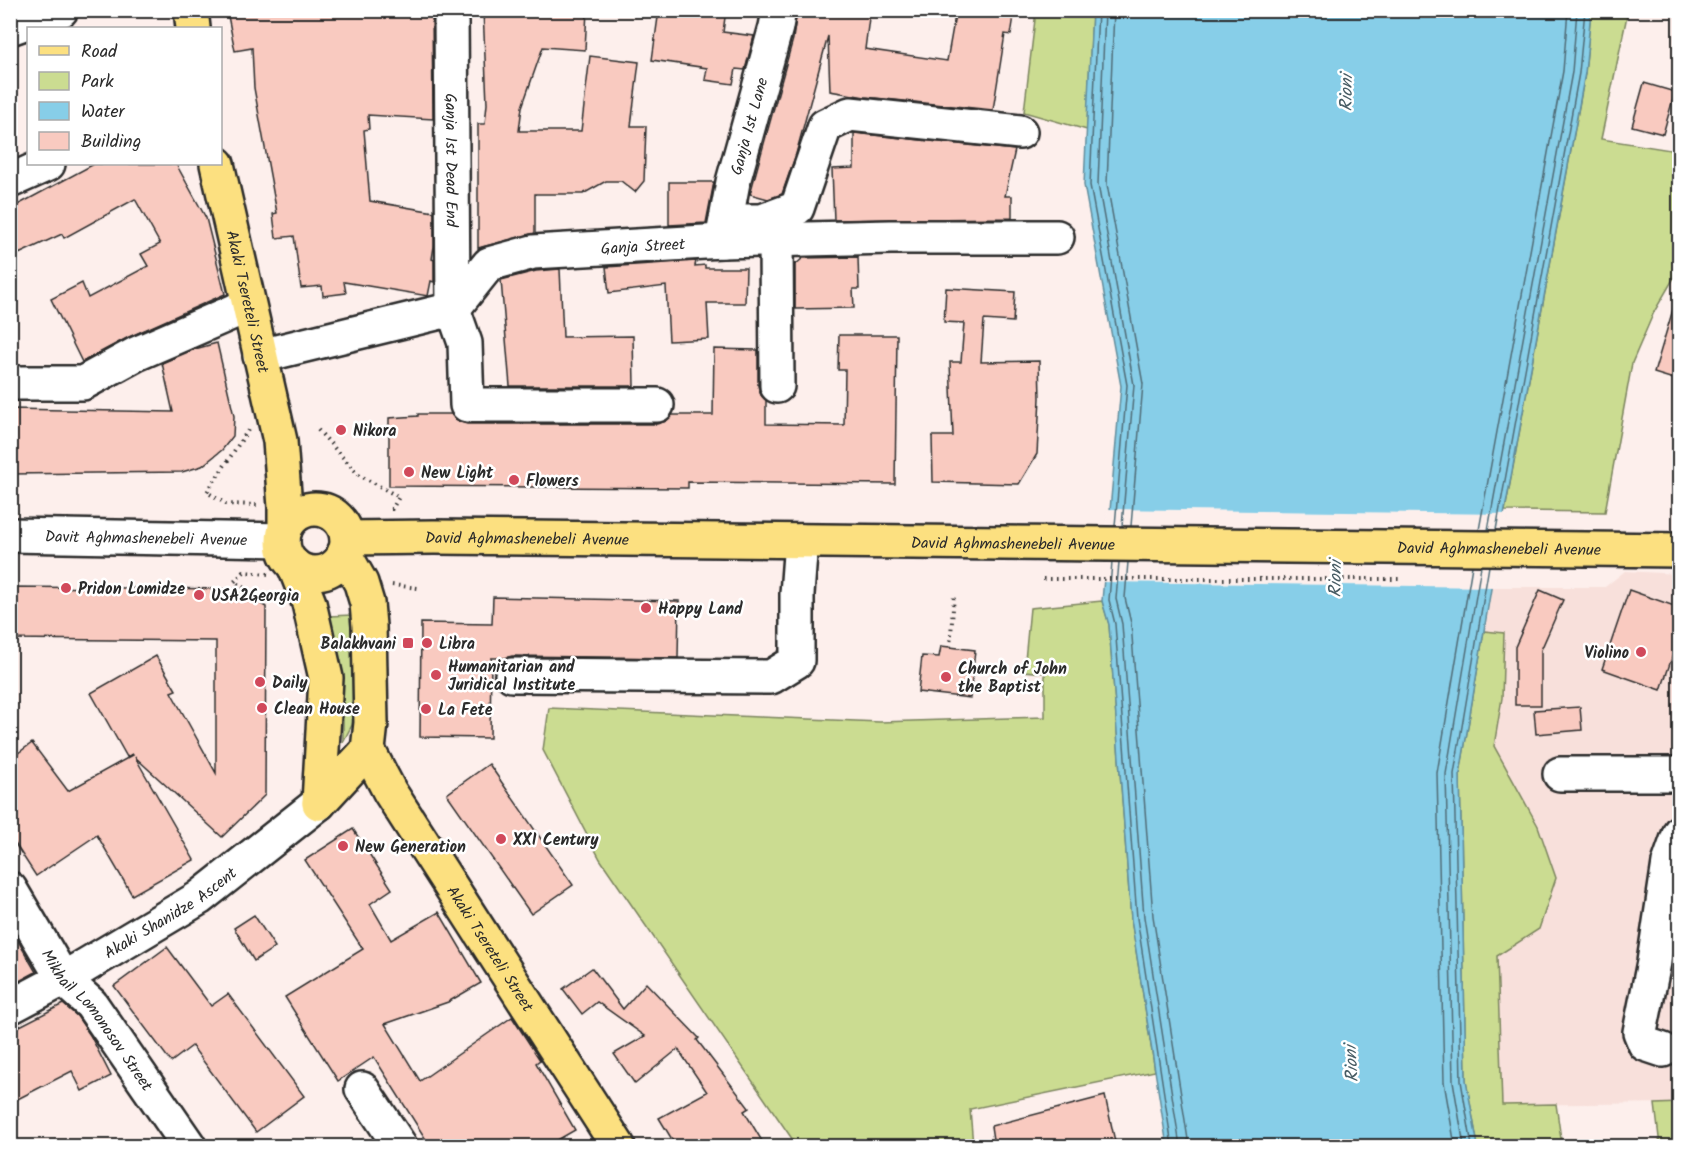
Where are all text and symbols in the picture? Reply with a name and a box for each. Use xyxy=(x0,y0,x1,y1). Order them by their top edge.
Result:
legend xyxy=(27,27,222,165)
text: Road xyxy=(81,38,118,67)
text: Park xyxy=(81,68,114,97)
water label: Rioni xyxy=(1333,71,1362,112)
street label: Ganja 1st Lane xyxy=(724,75,775,178)
street label: Ganja 1st Dead End xyxy=(438,93,463,228)
text: Water xyxy=(81,98,126,127)
text: Building xyxy=(81,128,141,157)
street label: Akaki Tsereteli Street xyxy=(218,228,275,376)
street label: Ganja Street xyxy=(600,232,687,262)
place label: Nikora xyxy=(353,419,396,444)
marker: Nikora xyxy=(334,423,348,437)
place label: New Light xyxy=(421,461,494,486)
marker: New Light xyxy=(402,465,416,479)
place label: Flowers xyxy=(526,469,579,494)
marker: Flowers xyxy=(507,473,521,487)
street label: Davit Aghmashenebeli Avenue xyxy=(44,525,247,553)
street label: David Aghmashenebeli Avenue xyxy=(425,526,629,553)
street label: David Aghmashenebeli Avenue xyxy=(911,531,1115,558)
street label: David Aghmashenebeli Avenue xyxy=(1397,536,1601,563)
water label: Rioni xyxy=(1322,557,1351,598)
place label: Pridon Lomidze xyxy=(78,577,185,602)
marker: Pridon Lomidze xyxy=(59,581,73,595)
place label: USA2Georgia xyxy=(211,584,299,609)
marker: USA2Georgia xyxy=(192,588,206,602)
place label: Happy Land xyxy=(658,597,743,622)
marker: Happy Land xyxy=(639,601,653,615)
place label: Balakhvani xyxy=(321,632,397,657)
place label: Libra xyxy=(439,632,475,657)
marker: Balakhvani xyxy=(401,636,415,650)
marker: Libra xyxy=(420,636,434,650)
place label: Violino xyxy=(1584,641,1629,666)
marker: Violino xyxy=(1634,645,1648,659)
place label: Humanitarian and Juridical Institute xyxy=(448,655,576,698)
place label: Church of John the Baptist xyxy=(958,657,1067,700)
marker: Humanitarian and Juridical Institute xyxy=(429,668,443,682)
marker: Church of John the Baptist xyxy=(939,670,953,684)
place label: Daily xyxy=(272,671,308,696)
marker: Daily xyxy=(253,675,267,689)
place label: Clean House xyxy=(274,697,360,722)
place label: La Fete xyxy=(438,698,493,723)
marker: Clean House xyxy=(255,701,269,715)
marker: La Fete xyxy=(419,702,433,716)
place label: XXI Century xyxy=(512,828,599,853)
marker: XXI Century xyxy=(494,832,508,846)
place label: New Generation xyxy=(355,835,466,860)
marker: New Generation xyxy=(336,839,350,853)
street label: Akaki Shanidze Ascent xyxy=(100,861,243,966)
street label: Akaki Tsereteli Street xyxy=(439,881,540,1018)
street label: Mikhail Lomonosov Street xyxy=(34,945,159,1097)
water label: Rioni xyxy=(1337,1041,1368,1083)

